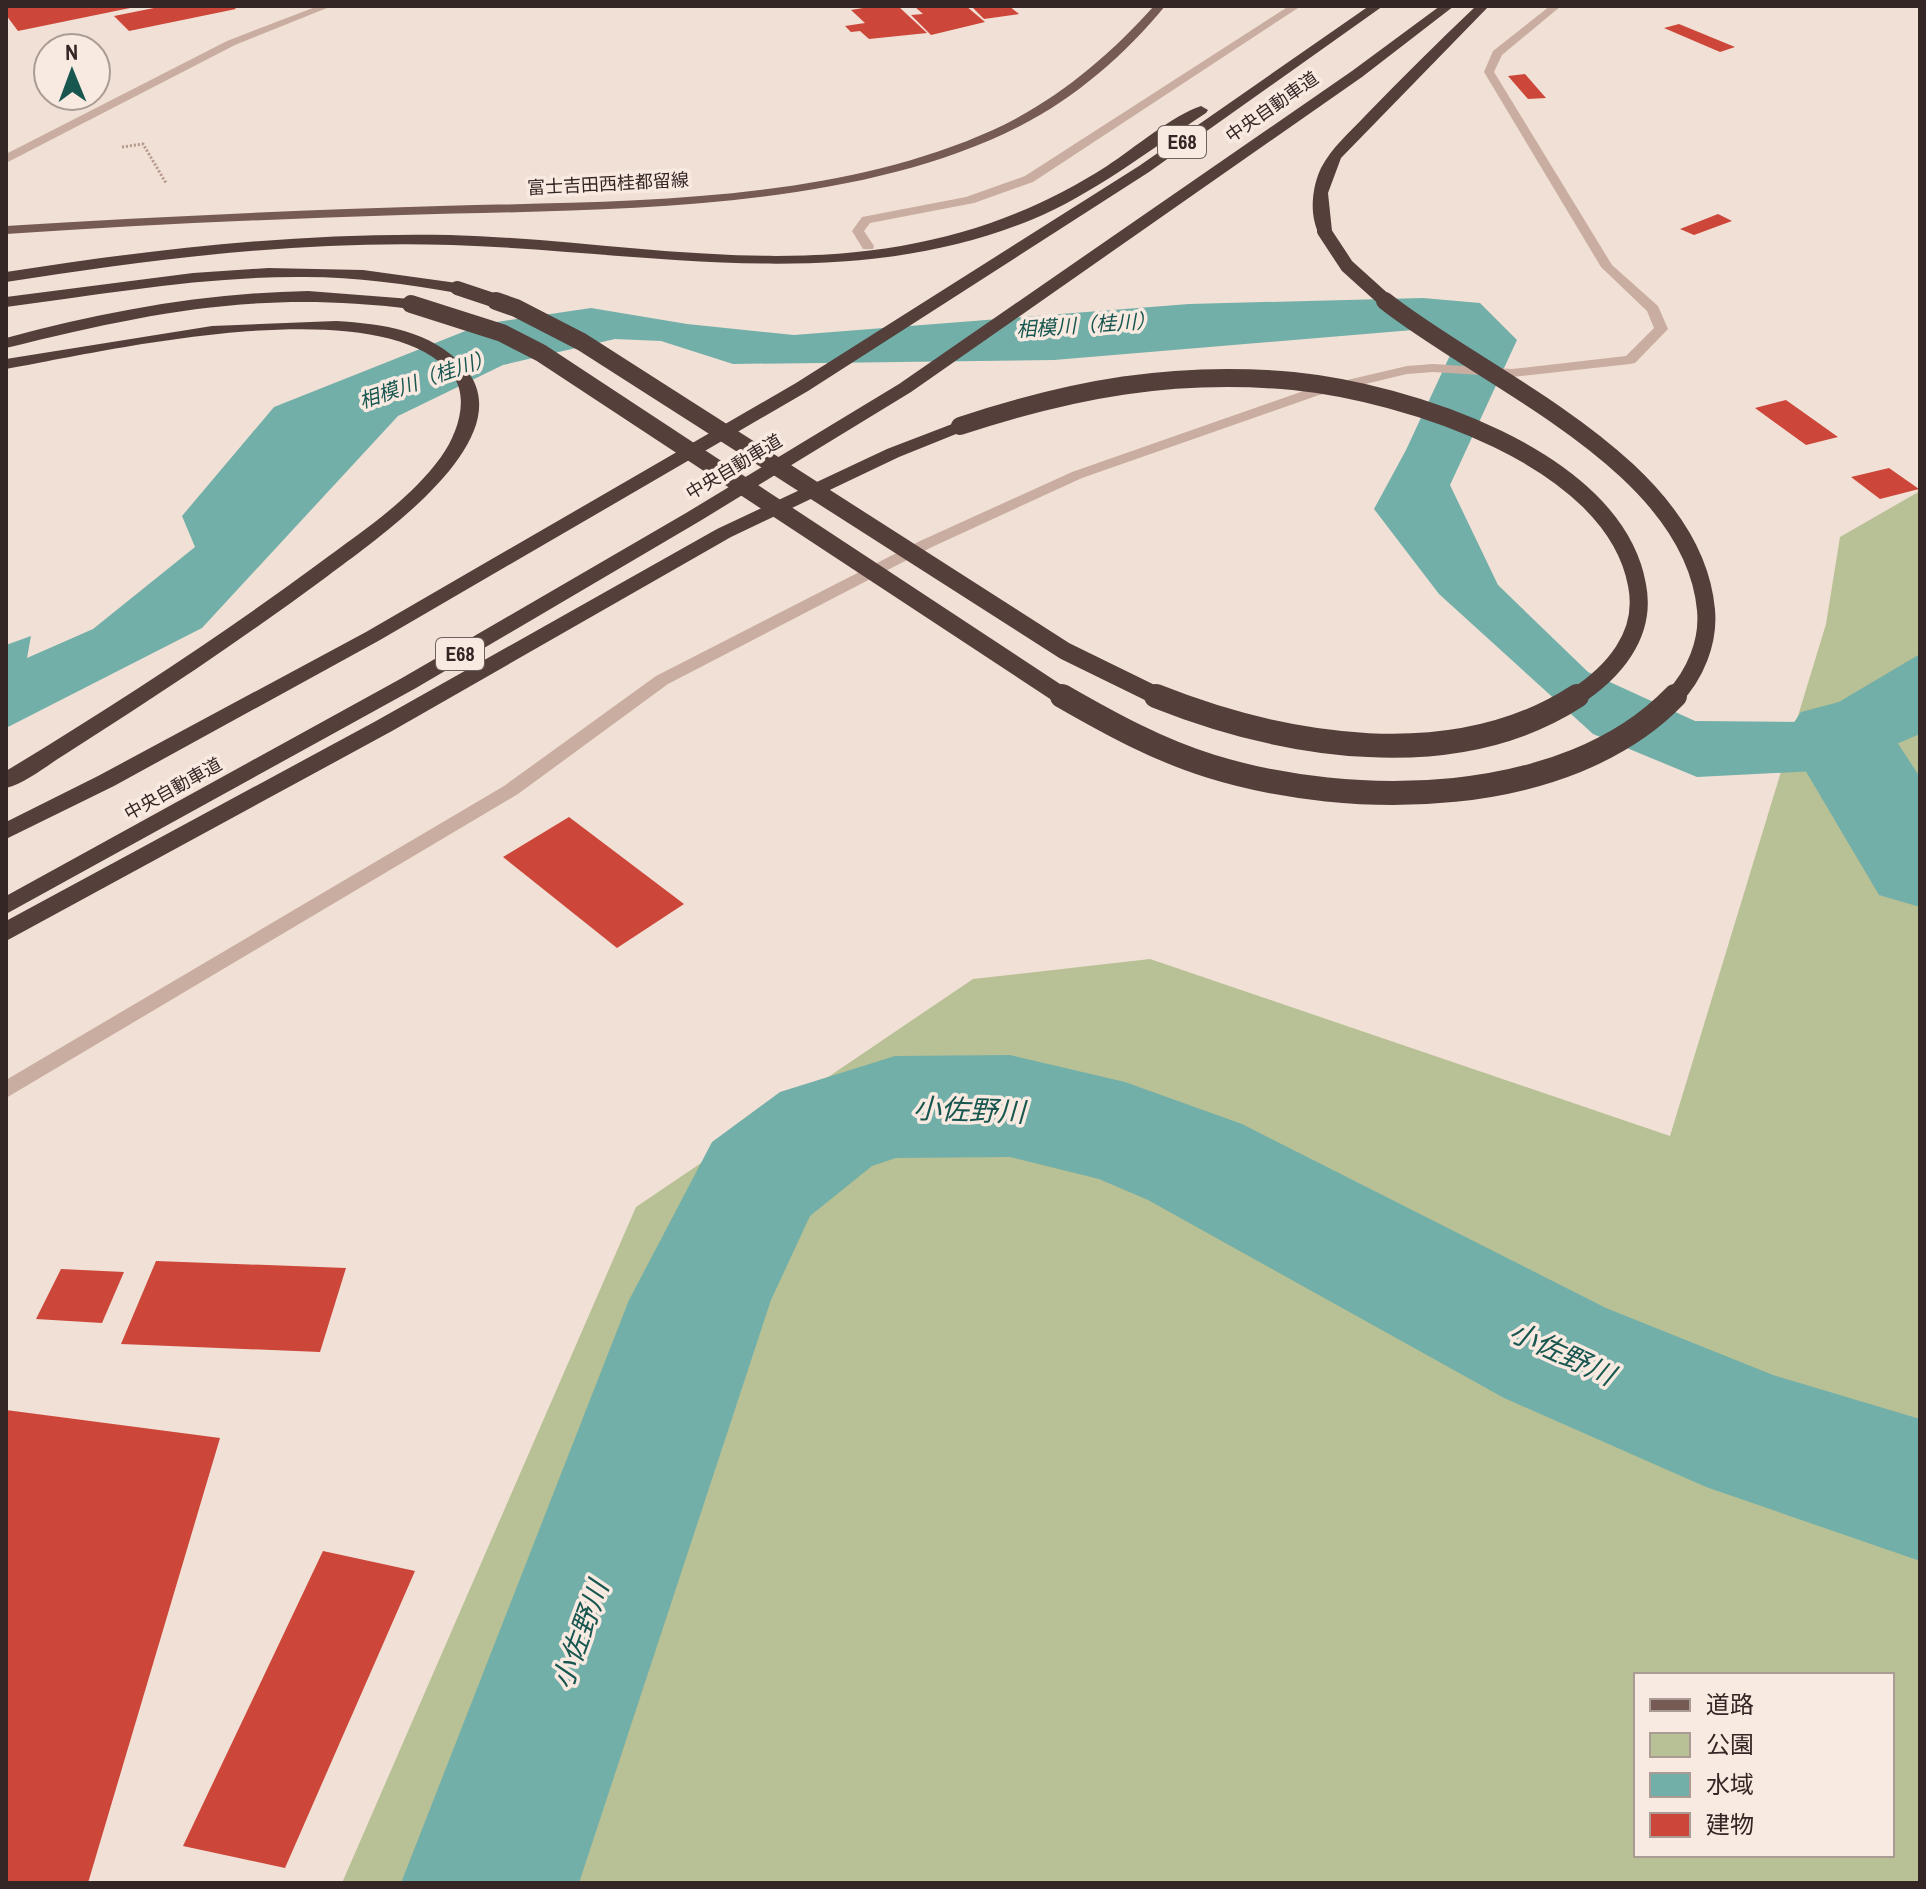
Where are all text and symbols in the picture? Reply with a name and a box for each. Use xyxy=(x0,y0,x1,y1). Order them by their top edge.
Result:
north arrow xyxy=(32,32,112,112)
text: N xyxy=(65,37,78,67)
street label: 中央自動車道 xyxy=(1220,65,1323,148)
road number: E68 xyxy=(1158,126,1206,158)
street label: 富士吉田西桂都留線 xyxy=(526,167,690,200)
water label: 相模川（桂川） xyxy=(1015,306,1157,343)
water label: 相模川（桂川） xyxy=(355,343,496,414)
street label: 中央自動車道 xyxy=(681,428,786,505)
road number: E68 xyxy=(436,638,484,670)
street label: 中央自動車道 xyxy=(119,751,226,826)
water label: 小佐野川 xyxy=(912,1089,1029,1131)
water label: 小佐野川 xyxy=(1503,1312,1623,1395)
water label: 小佐野川 xyxy=(543,1573,618,1694)
legend xyxy=(1634,1673,1894,1857)
text: 道路 xyxy=(1706,1688,1754,1720)
text: 公園 xyxy=(1706,1728,1754,1760)
text: 水域 xyxy=(1706,1768,1754,1800)
text: 建物 xyxy=(1706,1808,1754,1840)

